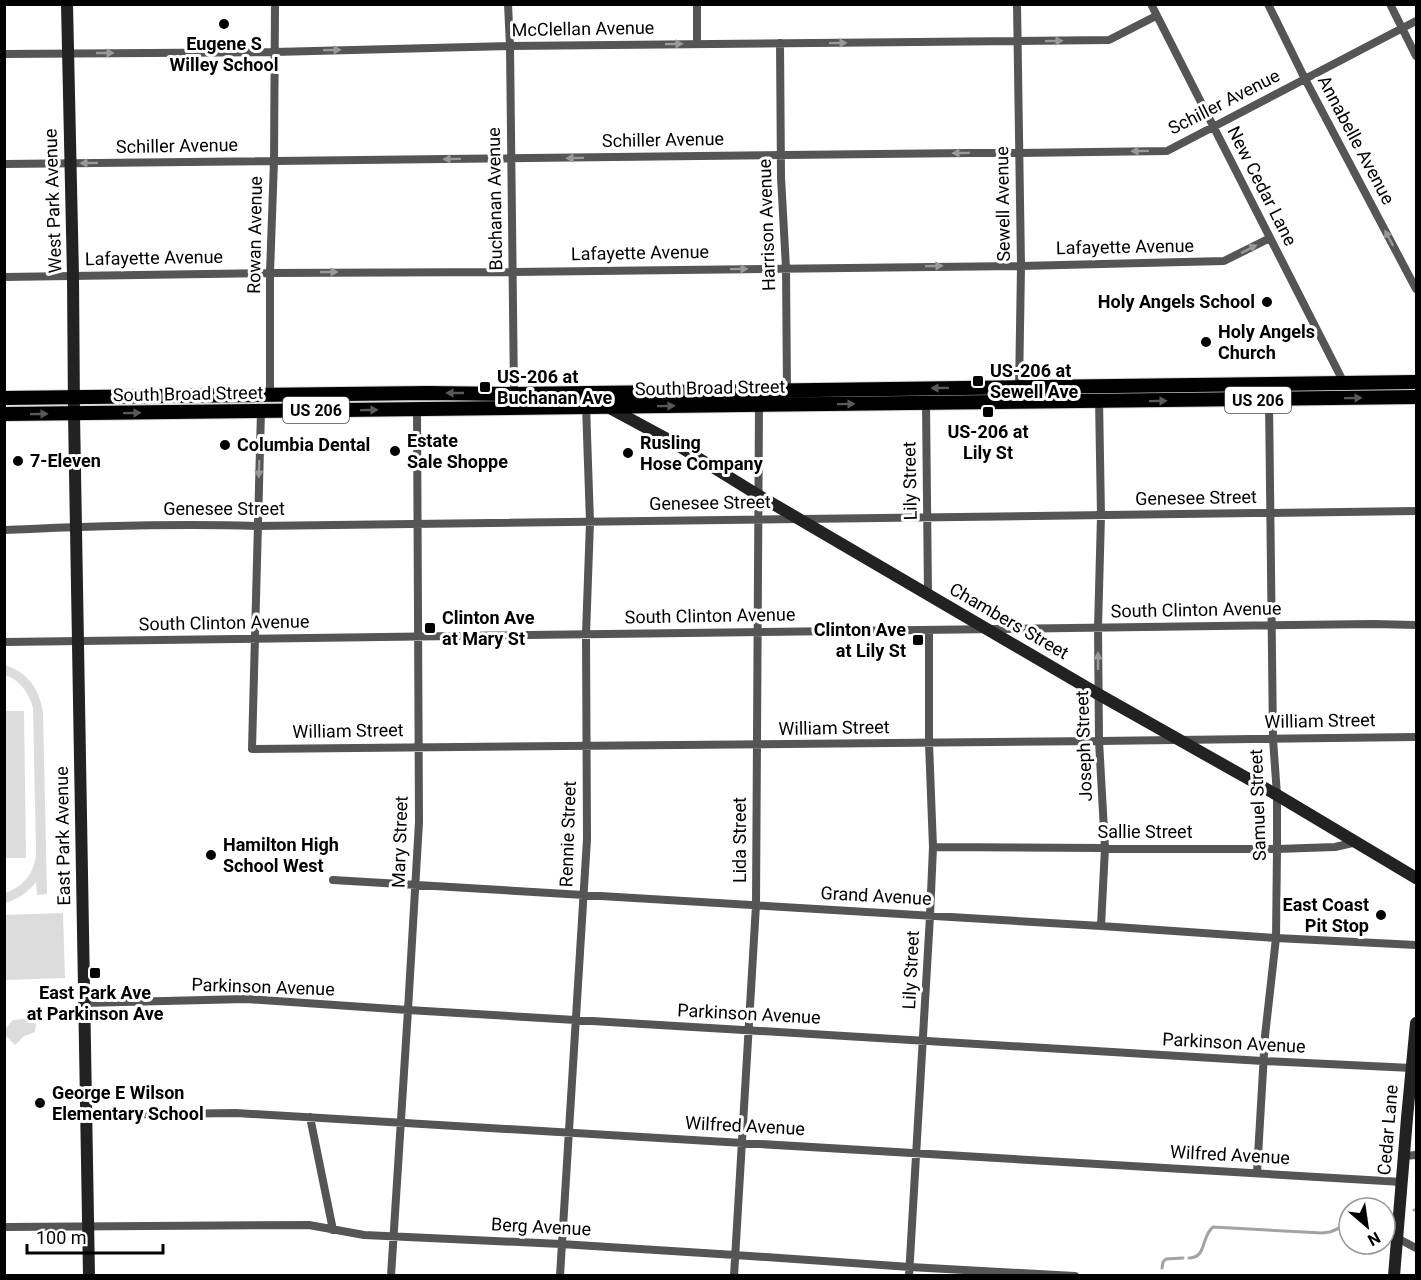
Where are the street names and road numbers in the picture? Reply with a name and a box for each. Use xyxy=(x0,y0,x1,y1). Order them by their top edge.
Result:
street label: McClellan Avenue xyxy=(512,17,654,40)
street label: Schiller Avenue xyxy=(1165,64,1283,139)
street label: Annabelle Avenue xyxy=(1314,72,1399,208)
street label: New Cedar Lane xyxy=(1223,123,1302,249)
street label: Buchanan Avenue xyxy=(483,127,506,271)
street label: West Park Avenue xyxy=(39,128,66,274)
street label: Schiller Avenue xyxy=(602,128,724,151)
street label: Schiller Avenue xyxy=(116,134,238,157)
street label: Sewell Avenue xyxy=(991,146,1014,262)
street label: Harrison Avenue xyxy=(754,159,779,291)
street label: Rowan Avenue xyxy=(243,176,266,294)
street label: Lafayette Avenue xyxy=(1056,235,1194,258)
street label: Lafayette Avenue xyxy=(571,241,709,264)
street label: Lafayette Avenue xyxy=(85,246,223,269)
street label: South Broad Street xyxy=(635,376,785,399)
street label: South Broad Street xyxy=(113,382,263,405)
road number: US 206 xyxy=(1225,387,1291,413)
road number: US 206 xyxy=(283,397,349,423)
street label: Lily Street xyxy=(898,441,921,521)
street label: Genesee Street xyxy=(1135,486,1257,509)
street label: Genesee Street xyxy=(649,491,771,514)
street label: Genesee Street xyxy=(163,498,285,519)
street label: Chambers Street xyxy=(946,578,1073,663)
street label: South Clinton Avenue xyxy=(1110,598,1282,621)
street label: South Clinton Avenue xyxy=(624,604,796,627)
street label: South Clinton Avenue xyxy=(138,611,310,634)
street label: Joseph Street xyxy=(1071,690,1096,802)
street label: William Street xyxy=(1264,709,1376,732)
street label: William Street xyxy=(778,716,890,739)
street label: William Street xyxy=(292,719,404,742)
street label: Samuel Street xyxy=(1245,749,1270,861)
street label: East Park Avenue xyxy=(51,766,74,906)
street label: Rennie Street xyxy=(555,780,580,888)
street label: Mary Street xyxy=(387,795,412,888)
street label: Lida Street xyxy=(729,797,750,883)
street label: Sallie Street xyxy=(1097,821,1193,842)
street label: Grand Avenue xyxy=(820,882,932,909)
street label: Lily Street xyxy=(898,930,923,1010)
street label: Parkinson Avenue xyxy=(191,974,335,999)
street label: Parkinson Avenue xyxy=(677,999,821,1028)
street label: Parkinson Avenue xyxy=(1162,1028,1306,1057)
street label: Cedar Lane xyxy=(1373,1084,1402,1176)
street label: Wilfred Avenue xyxy=(685,1112,805,1139)
street label: Wilfred Avenue xyxy=(1170,1141,1290,1168)
street label: Berg Avenue xyxy=(490,1213,592,1240)

